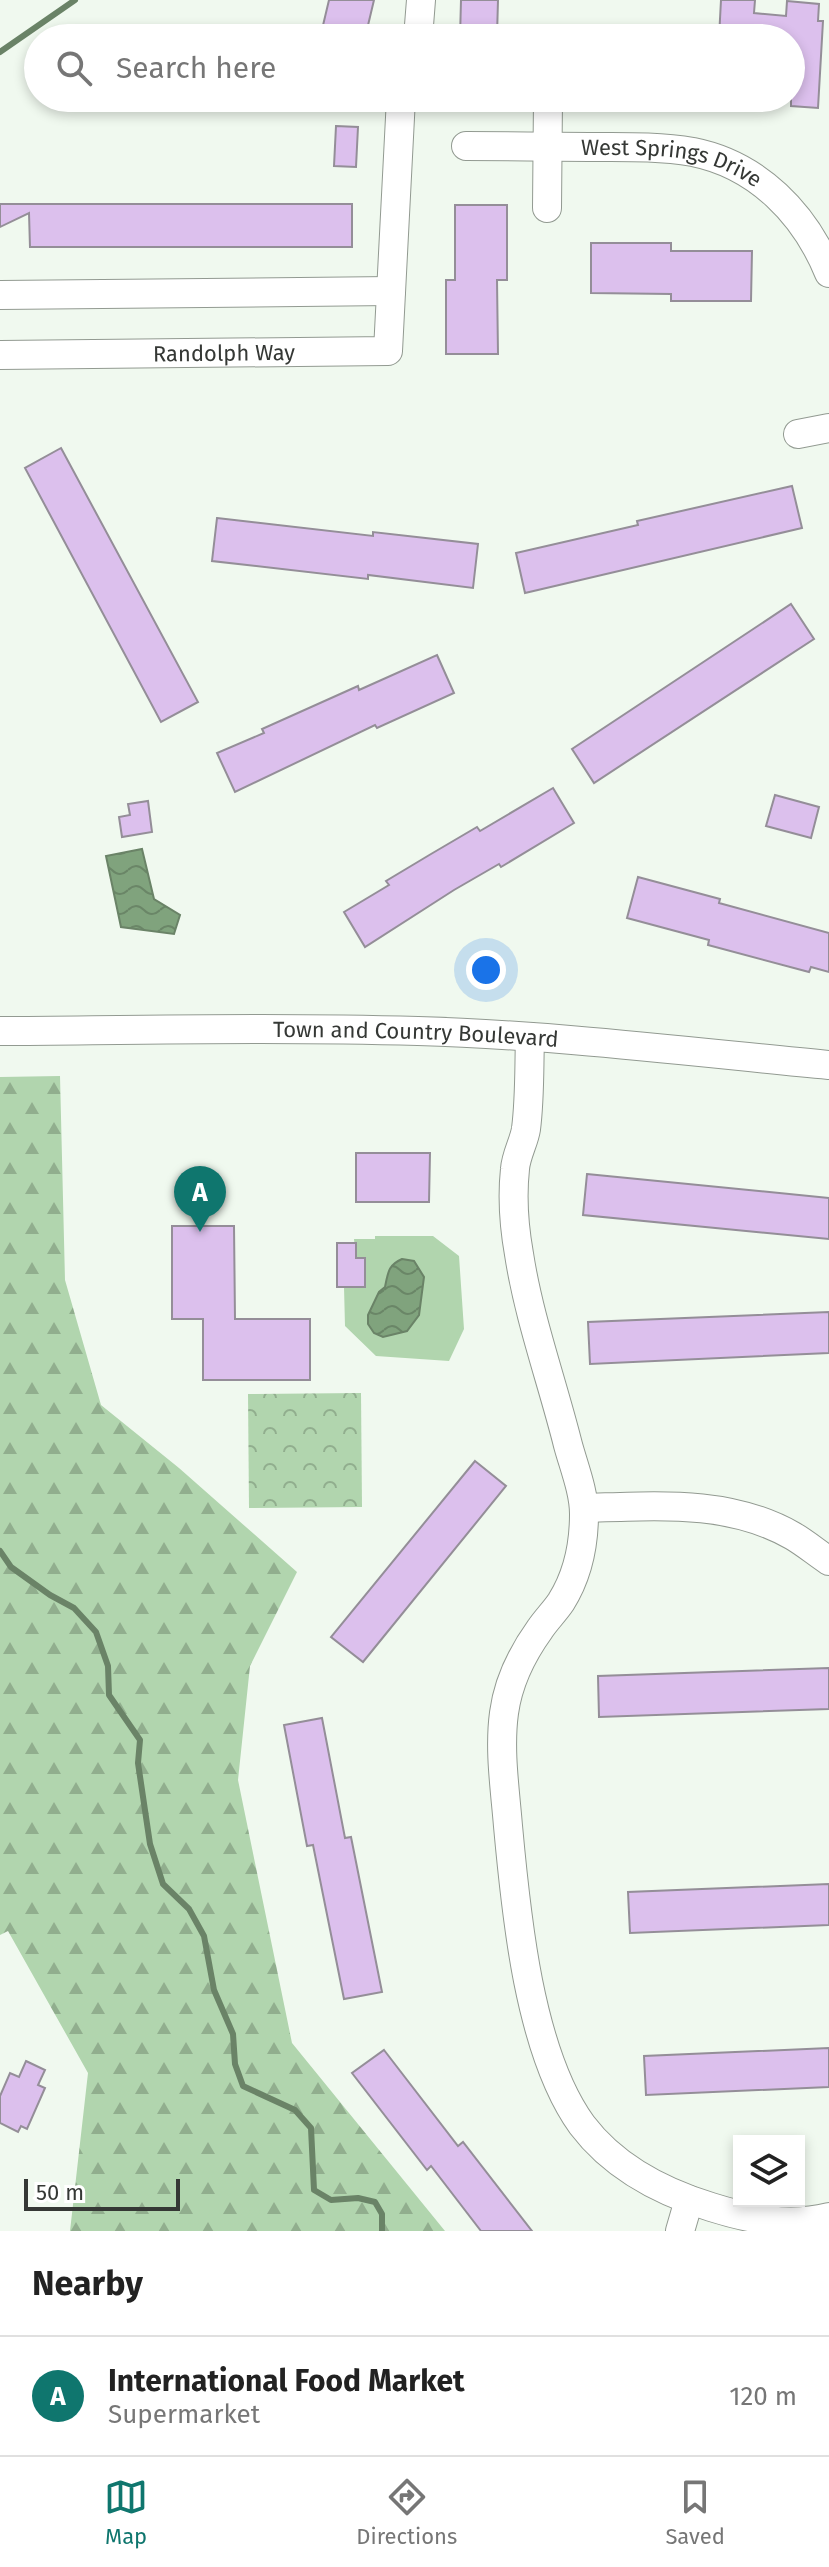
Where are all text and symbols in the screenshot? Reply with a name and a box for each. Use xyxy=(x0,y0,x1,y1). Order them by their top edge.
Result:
search box xyxy=(24,24,805,112)
icon: search xyxy=(52,46,96,90)
text: Search here xyxy=(116,50,276,86)
street label: West Springs Drive xyxy=(581,133,768,193)
street label: Randolph Way xyxy=(153,338,295,367)
your location xyxy=(466,950,506,990)
street label: Town and Country Boulevard xyxy=(273,1015,560,1052)
pin: A xyxy=(174,1166,226,1232)
map controls xyxy=(733,2135,805,2207)
button: layers xyxy=(733,2135,805,2207)
scale bar xyxy=(24,2175,180,2211)
text: 50 m xyxy=(36,2179,84,2206)
text: Nearby xyxy=(32,2263,143,2304)
text: International Food Market xyxy=(108,2363,465,2399)
text: A xyxy=(50,2381,66,2412)
text: 120 m xyxy=(729,2381,797,2412)
text: Supermarket xyxy=(108,2399,260,2430)
tab: Map xyxy=(104,2475,148,2550)
tab: Directions xyxy=(356,2475,457,2550)
tab: Saved xyxy=(665,2475,725,2550)

